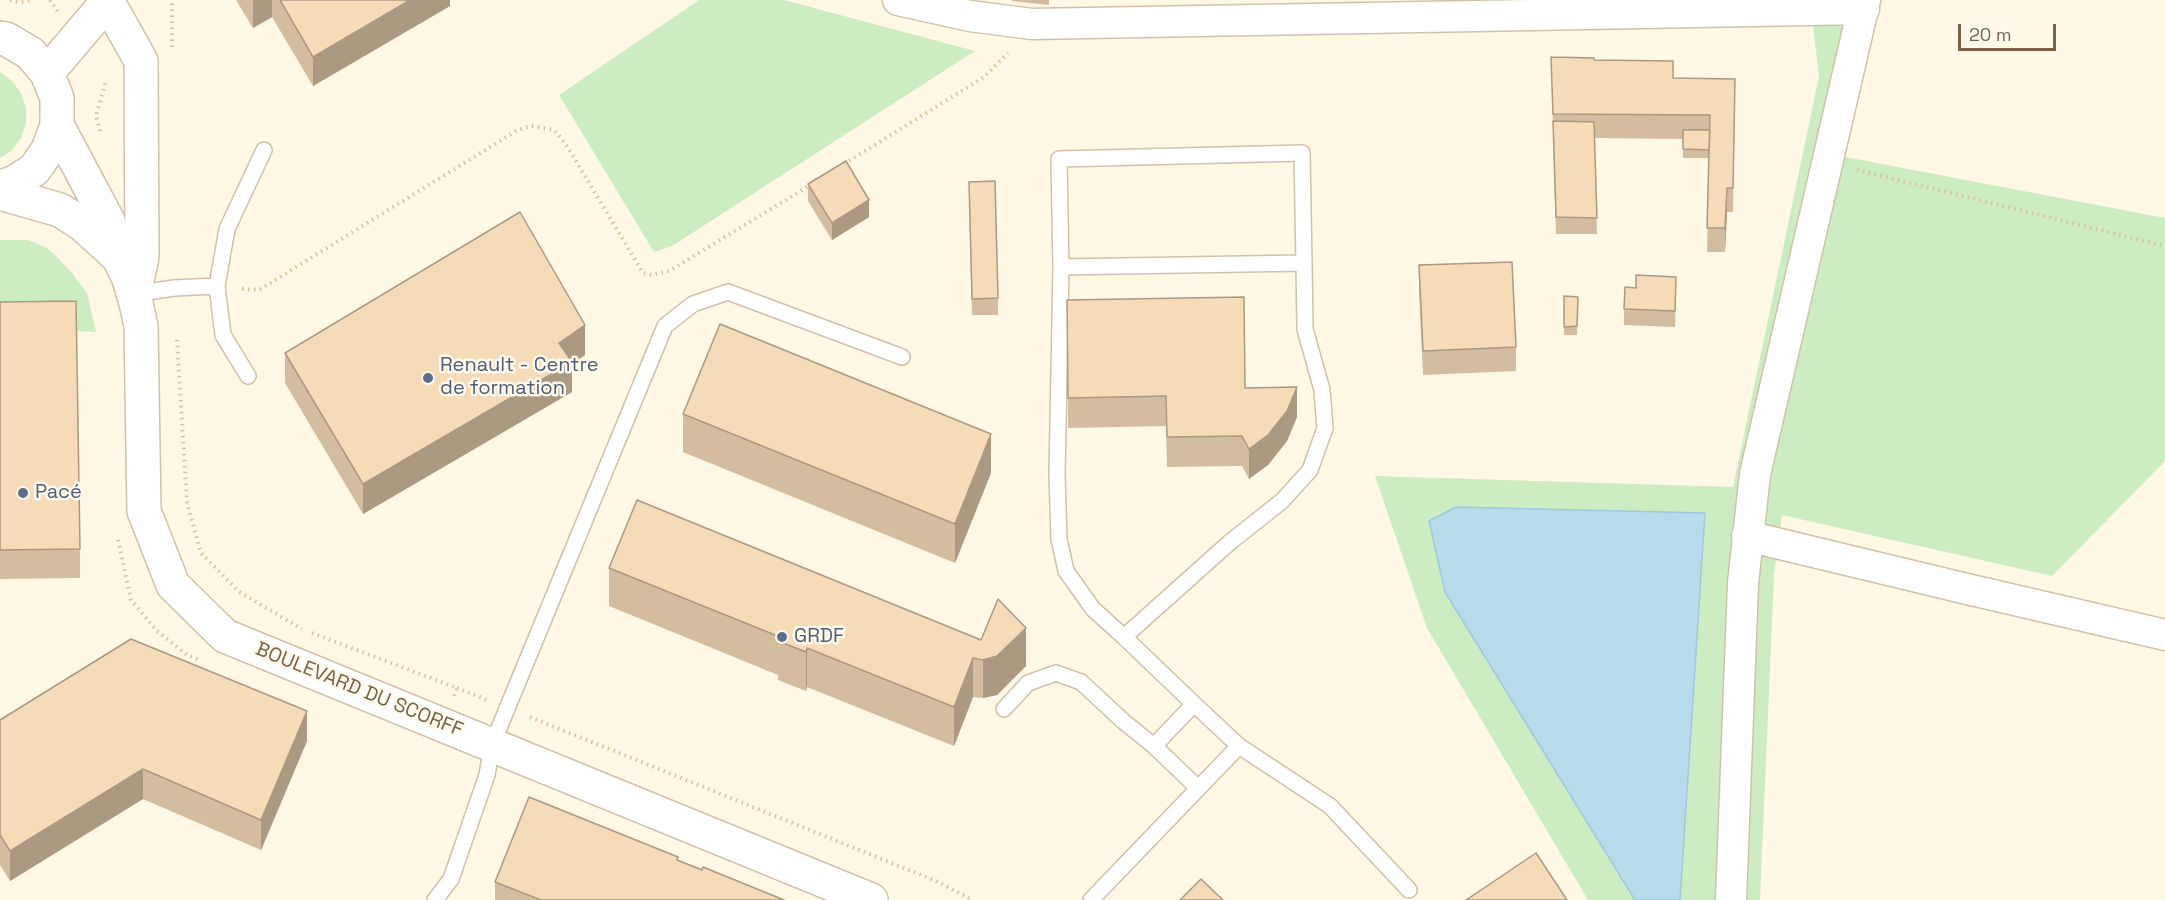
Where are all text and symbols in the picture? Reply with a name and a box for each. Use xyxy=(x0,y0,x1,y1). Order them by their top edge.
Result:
scale bar xyxy=(1961,12,2058,50)
text: 20 m xyxy=(1969,23,2012,46)
place label: Renault - Centre de formation xyxy=(440,354,599,401)
marker: Renault - Centre de formation xyxy=(421,371,435,385)
place label: Pacé xyxy=(35,481,82,505)
marker: Pacé xyxy=(16,486,30,500)
place label: GRDF xyxy=(794,625,844,649)
marker: GRDF xyxy=(775,630,789,644)
street label: BOULEVARD DU SCORFF xyxy=(252,637,466,743)

